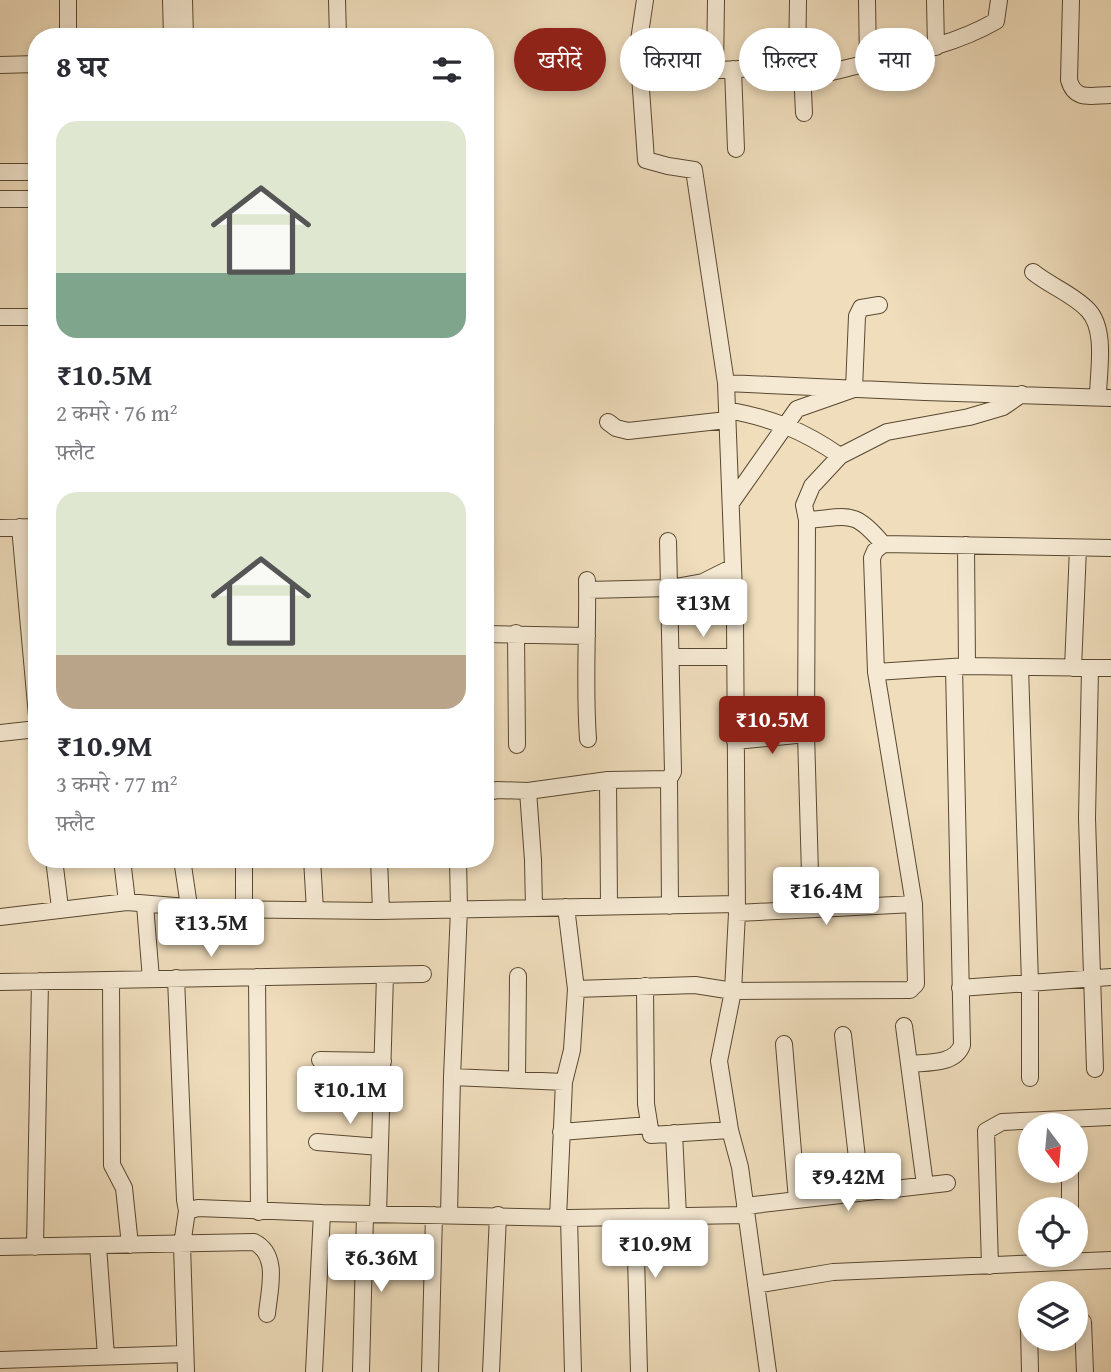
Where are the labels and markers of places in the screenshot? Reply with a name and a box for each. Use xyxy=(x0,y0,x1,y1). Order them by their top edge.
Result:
pin: ₹13M xyxy=(662,580,744,639)
pin: ₹10.5M xyxy=(715,696,829,756)
pin: ₹16.4M xyxy=(769,867,883,927)
pin: ₹13.5M xyxy=(154,900,268,959)
pin: ₹10.1M xyxy=(293,1066,407,1126)
pin: ₹9.42M xyxy=(791,1154,905,1213)
pin: ₹10.9M xyxy=(598,1220,712,1280)
pin: ₹6.36M xyxy=(324,1234,438,1294)

